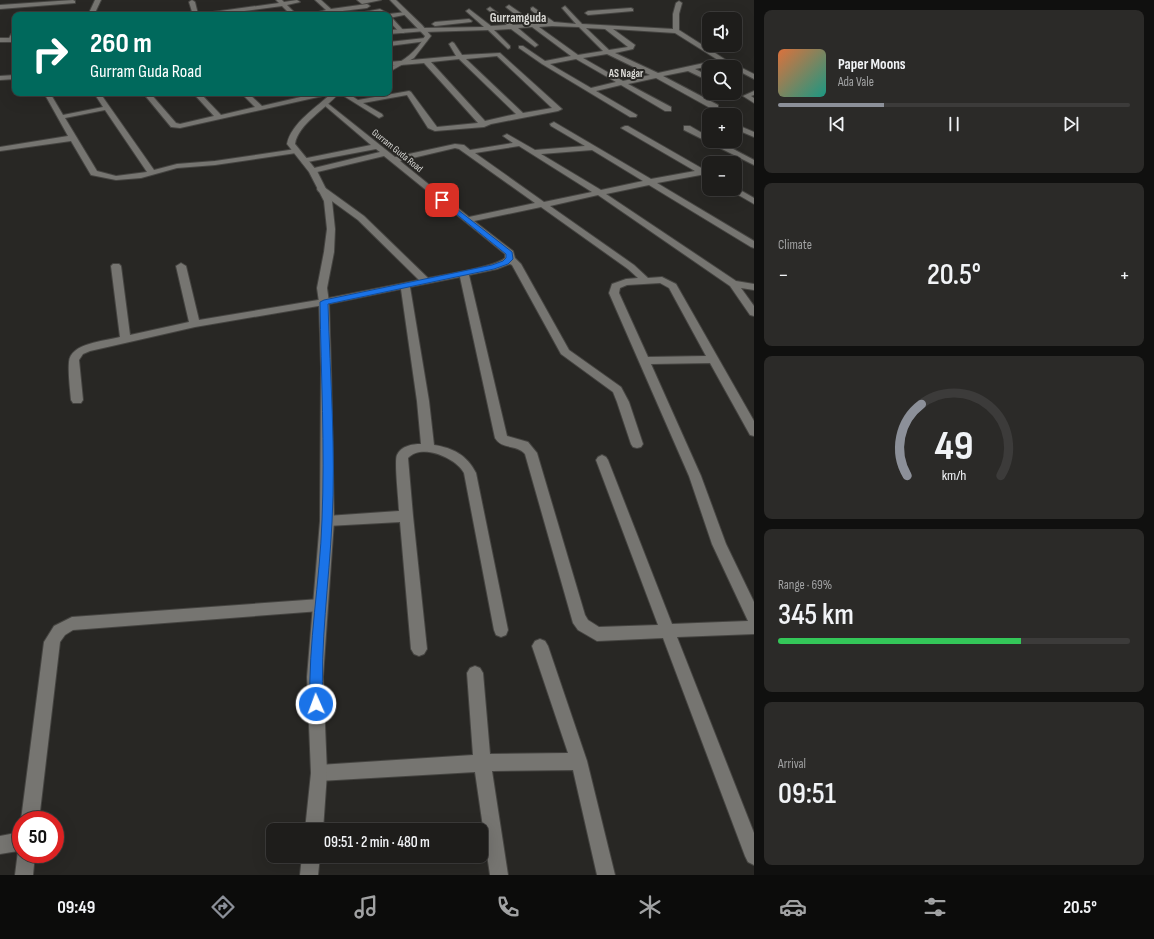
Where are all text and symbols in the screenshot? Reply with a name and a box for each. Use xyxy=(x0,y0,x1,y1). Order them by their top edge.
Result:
district label: Gurramguda xyxy=(490,10,546,26)
map controls xyxy=(702,12,742,196)
button: sound xyxy=(702,12,742,52)
text: 260 m xyxy=(90,27,152,60)
icon: right xyxy=(24,28,76,80)
text: Paper Moons xyxy=(838,55,906,74)
button: search xyxy=(702,60,742,100)
text: Gurram Guda Road xyxy=(90,61,202,82)
district label: AS Nagar xyxy=(608,67,644,80)
text: Ada Vale xyxy=(838,74,874,90)
button: + xyxy=(702,108,742,148)
icon: previous xyxy=(826,113,848,135)
icon: pause xyxy=(943,113,965,135)
icon: next xyxy=(1060,113,1082,135)
street label: Gurram Guda Road xyxy=(369,127,425,175)
button: − xyxy=(702,156,742,196)
pin xyxy=(425,183,459,217)
icon: arrive xyxy=(431,189,453,211)
text: Climate xyxy=(778,237,812,253)
text: 20.5° xyxy=(927,257,981,293)
text: − xyxy=(778,262,789,289)
text: + xyxy=(1119,262,1130,289)
text: 49 xyxy=(934,421,974,470)
text: km/h xyxy=(942,466,966,483)
text: Range · 69% xyxy=(778,577,832,593)
text: 345 km xyxy=(778,597,854,633)
position arrow xyxy=(295,683,337,725)
text: Arrival xyxy=(778,756,806,772)
text: 09:51 xyxy=(778,776,836,812)
speed limit sign: 50 xyxy=(12,811,64,863)
text: 09:51 · 2 min · 480 m xyxy=(324,833,430,852)
icon: directions xyxy=(209,893,237,921)
icon: music xyxy=(352,893,380,921)
icon: phone xyxy=(494,893,522,921)
icon: climate xyxy=(636,893,664,921)
icon: car xyxy=(779,893,807,921)
icon: filters xyxy=(921,893,949,921)
text: 09:49 xyxy=(57,897,95,918)
text: 20.5° xyxy=(1063,897,1097,918)

